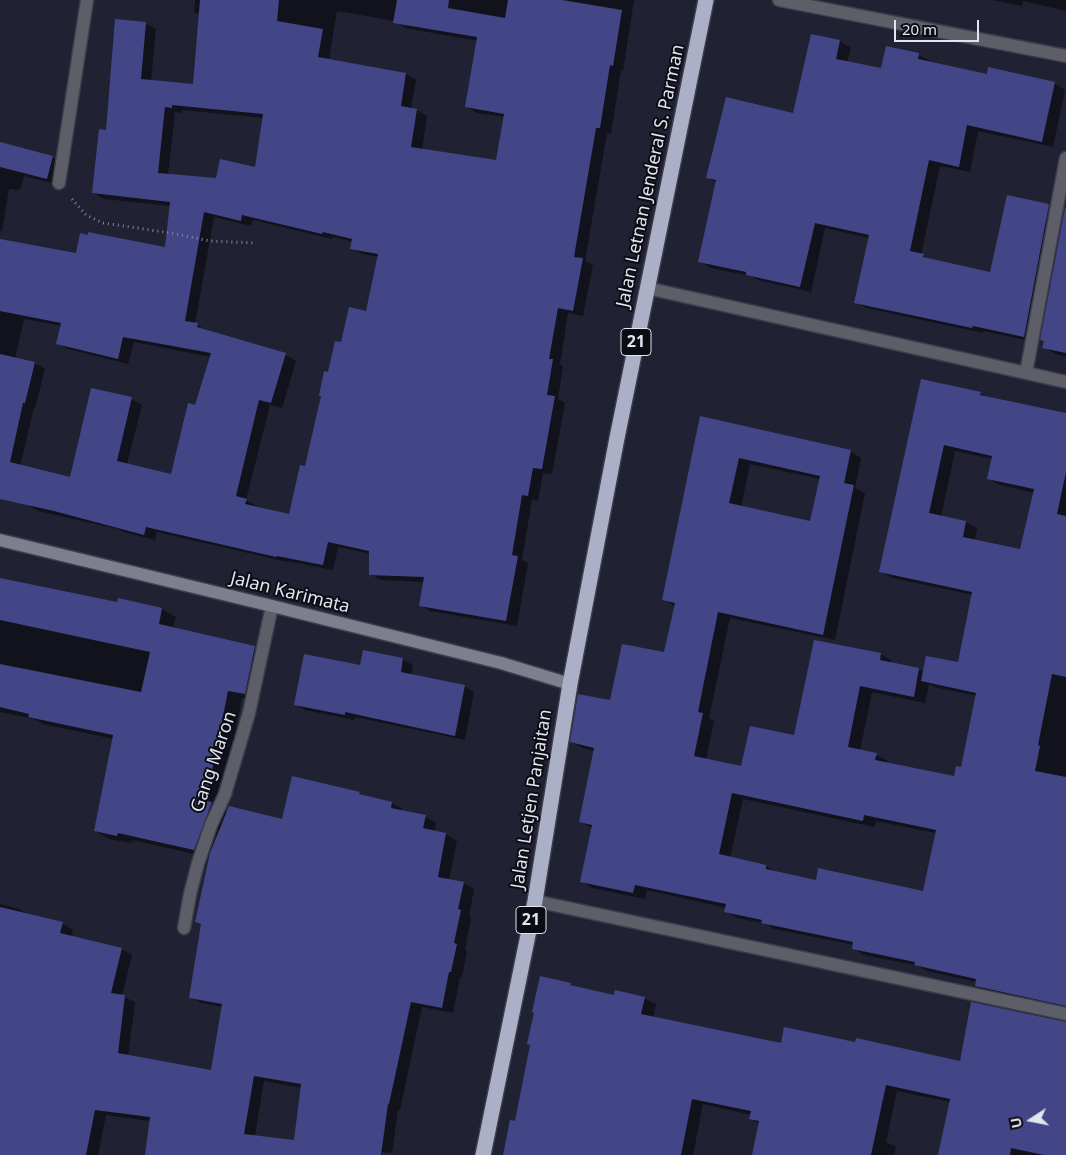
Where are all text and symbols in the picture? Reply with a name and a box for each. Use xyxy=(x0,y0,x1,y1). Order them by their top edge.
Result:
scale bar xyxy=(896,10,981,42)
text: 20 m xyxy=(902,19,937,39)
street label: Jalan Letnan Jenderal S. Parman xyxy=(613,42,689,310)
road number: 21 xyxy=(621,328,651,356)
street label: Jalan Karimata xyxy=(228,568,352,618)
street label: Jalan Letjen Panjaitan xyxy=(507,708,557,890)
street label: Gang Maron xyxy=(187,709,241,815)
road number: 21 xyxy=(516,906,546,934)
north arrow xyxy=(1006,1095,1056,1145)
text: U xyxy=(1005,1116,1026,1130)

